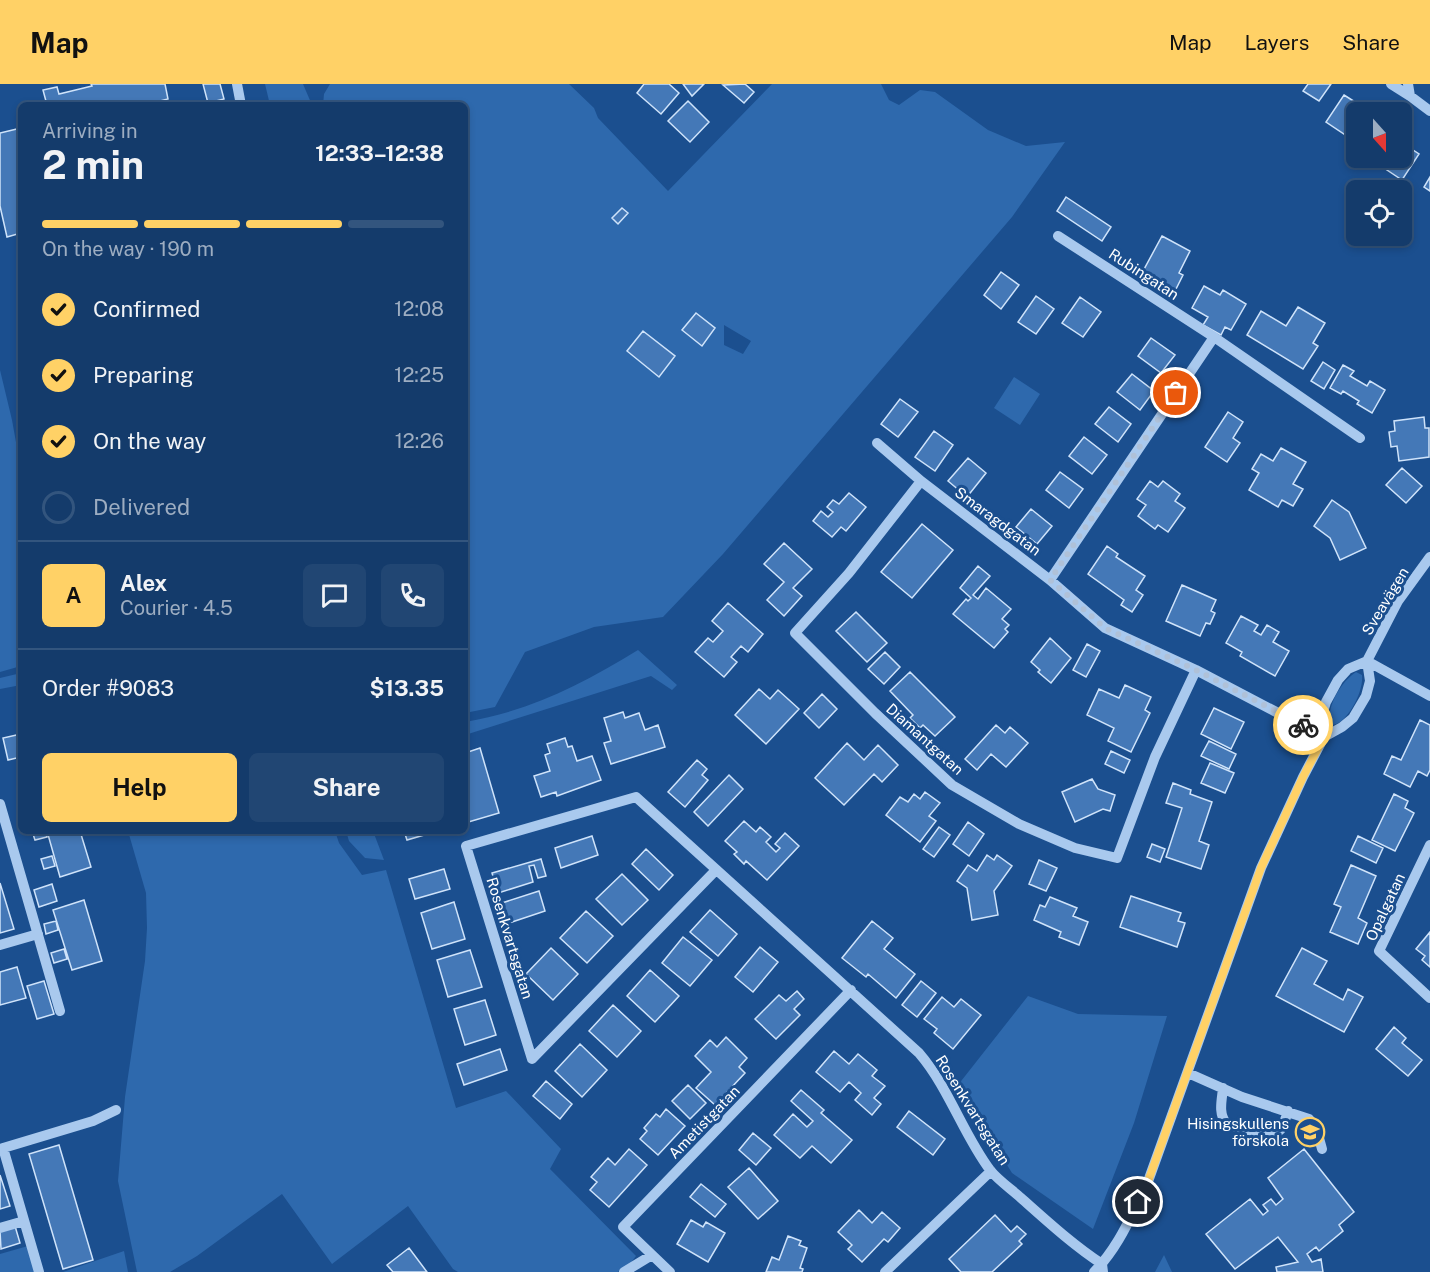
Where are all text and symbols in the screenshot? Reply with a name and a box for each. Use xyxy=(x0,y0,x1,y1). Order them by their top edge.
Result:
text: Map xyxy=(30,26,89,59)
text: Map xyxy=(1169,30,1212,55)
text: Layers xyxy=(1245,30,1309,55)
text: Share xyxy=(1342,30,1400,55)
north arrow xyxy=(1346,102,1412,168)
map controls xyxy=(1346,102,1412,246)
text: Arriving in xyxy=(42,119,137,143)
text: 12:33–12:38 xyxy=(315,140,444,166)
text: 2 min xyxy=(42,142,144,188)
button: locate xyxy=(1346,180,1412,246)
text: On the way · 190 m xyxy=(42,237,214,261)
street label: Rubingatan xyxy=(1106,245,1182,303)
icon: check xyxy=(42,293,75,326)
text: Confirmed xyxy=(93,296,200,322)
text: 12:08 xyxy=(394,297,444,321)
icon: check xyxy=(42,359,75,392)
text: Preparing xyxy=(93,362,194,388)
text: 12:25 xyxy=(394,363,444,387)
pin xyxy=(1150,367,1201,418)
icon: bag xyxy=(1159,376,1192,409)
icon: check xyxy=(42,425,75,458)
text: On the way xyxy=(93,428,206,454)
text: 12:26 xyxy=(395,429,444,453)
street label: Smaragdgatan xyxy=(952,483,1044,559)
text: Delivered xyxy=(93,494,190,520)
button: chat xyxy=(303,564,366,627)
button: phone xyxy=(381,564,444,627)
street label: Sveavägen xyxy=(1358,564,1412,638)
text: Alex xyxy=(120,570,167,596)
text: A xyxy=(66,582,81,608)
text: Courier · 4.5 xyxy=(120,596,233,620)
text: Order #9083 xyxy=(42,675,174,701)
text: $13.35 xyxy=(370,675,444,701)
courier xyxy=(1273,695,1333,755)
street label: Diamantgatan xyxy=(883,700,967,778)
icon: bike xyxy=(1287,709,1320,742)
button: Help xyxy=(42,753,237,822)
button: Share xyxy=(249,753,444,822)
street label: Opalgatan xyxy=(1362,871,1408,943)
street label: Rosenkvartsgatan xyxy=(483,875,537,1001)
street label: Rosenkvartsgatan xyxy=(932,1052,1014,1168)
street label: Ametistgatan xyxy=(665,1082,743,1162)
place label: Hisingskullens förskola xyxy=(1187,1115,1289,1149)
school or university icon: Hisingskullens förskola xyxy=(1294,1116,1326,1148)
pin xyxy=(1112,1176,1163,1227)
icon: home xyxy=(1121,1185,1154,1218)

